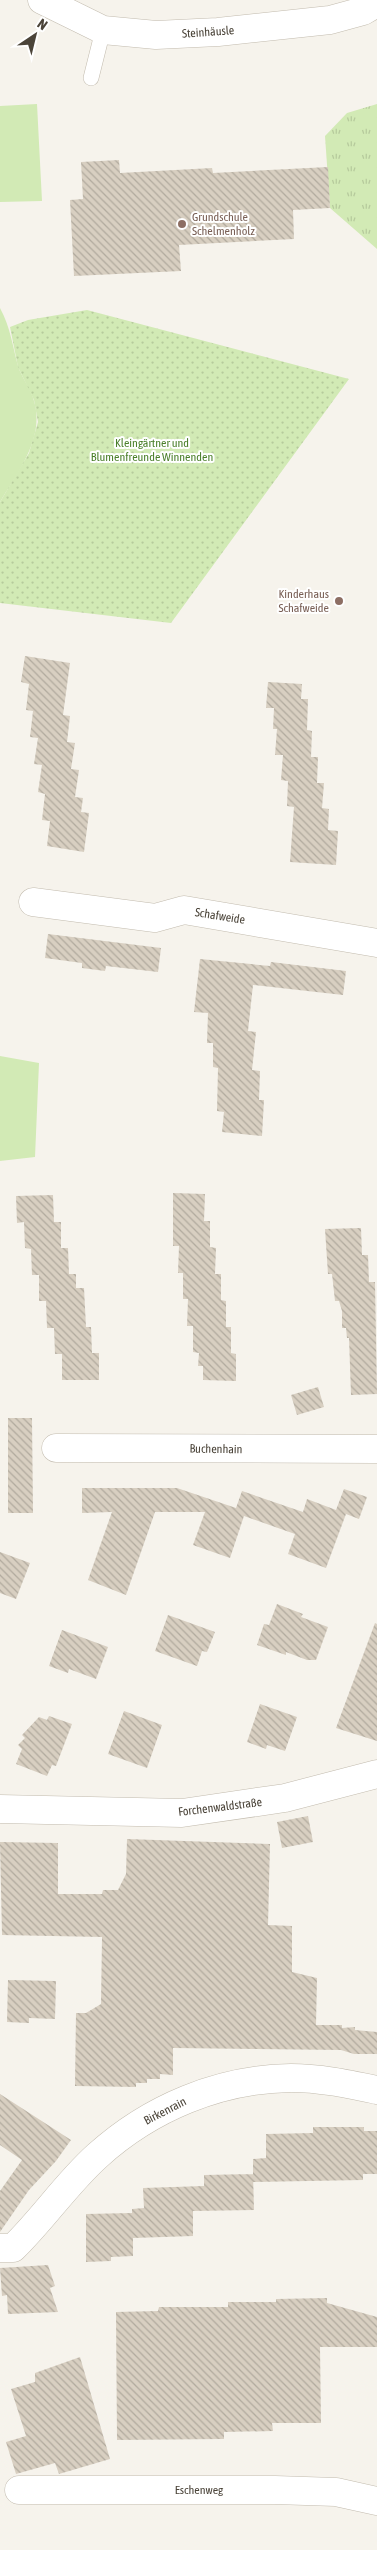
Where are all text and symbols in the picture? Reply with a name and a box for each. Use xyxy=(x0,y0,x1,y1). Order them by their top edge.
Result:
north arrow xyxy=(10,10,60,60)
text: N xyxy=(34,15,50,33)
street label: Steinhäusle xyxy=(181,23,235,41)
place label: Grundschule Schelmenholz xyxy=(192,210,255,238)
marker: Grundschule Schelmenholz xyxy=(176,218,188,230)
park label: Kleingärtner und Blumenfreunde Winnenden xyxy=(91,436,213,464)
place label: Kinderhaus Schafweide xyxy=(278,587,329,615)
marker: Kinderhaus Schafweide xyxy=(333,595,345,607)
street label: Schafweide xyxy=(194,905,246,927)
street label: Buchenhain xyxy=(189,1442,243,1456)
street label: Forchenwaldstraße xyxy=(177,1795,263,1819)
street label: Birkenrain xyxy=(141,2094,189,2128)
street label: Eschenweg xyxy=(175,2483,224,2497)

